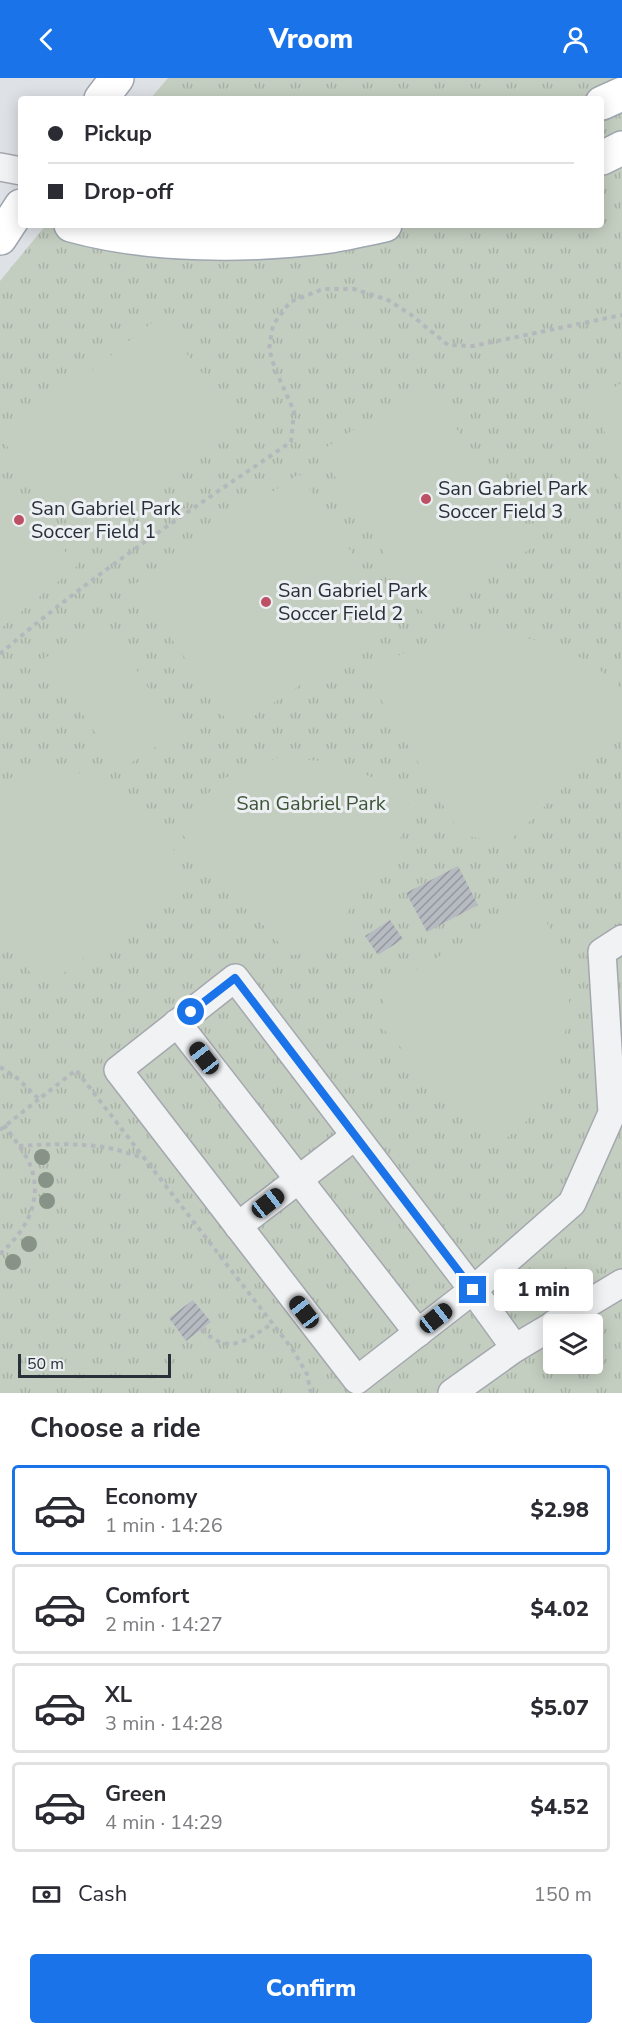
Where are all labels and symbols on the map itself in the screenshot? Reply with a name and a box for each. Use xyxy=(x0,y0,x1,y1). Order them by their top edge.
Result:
place label: San Gabriel Park Soccer Field 3 xyxy=(438,475,589,525)
marker: San Gabriel Park Soccer Field 3 xyxy=(419,492,433,506)
place label: San Gabriel Park Soccer Field 1 xyxy=(31,495,182,545)
marker: San Gabriel Park Soccer Field 1 xyxy=(12,513,26,527)
place label: San Gabriel Park Soccer Field 2 xyxy=(278,577,429,627)
marker: San Gabriel Park Soccer Field 2 xyxy=(259,595,273,609)
park label: San Gabriel Park xyxy=(236,790,387,817)
route start xyxy=(177,998,204,1025)
car xyxy=(186,1038,222,1078)
car xyxy=(248,1185,288,1221)
callout: 1 min xyxy=(494,1269,593,1311)
route end xyxy=(459,1276,486,1303)
car xyxy=(286,1292,322,1332)
car xyxy=(416,1300,456,1336)
scale bar xyxy=(18,1351,171,1378)

